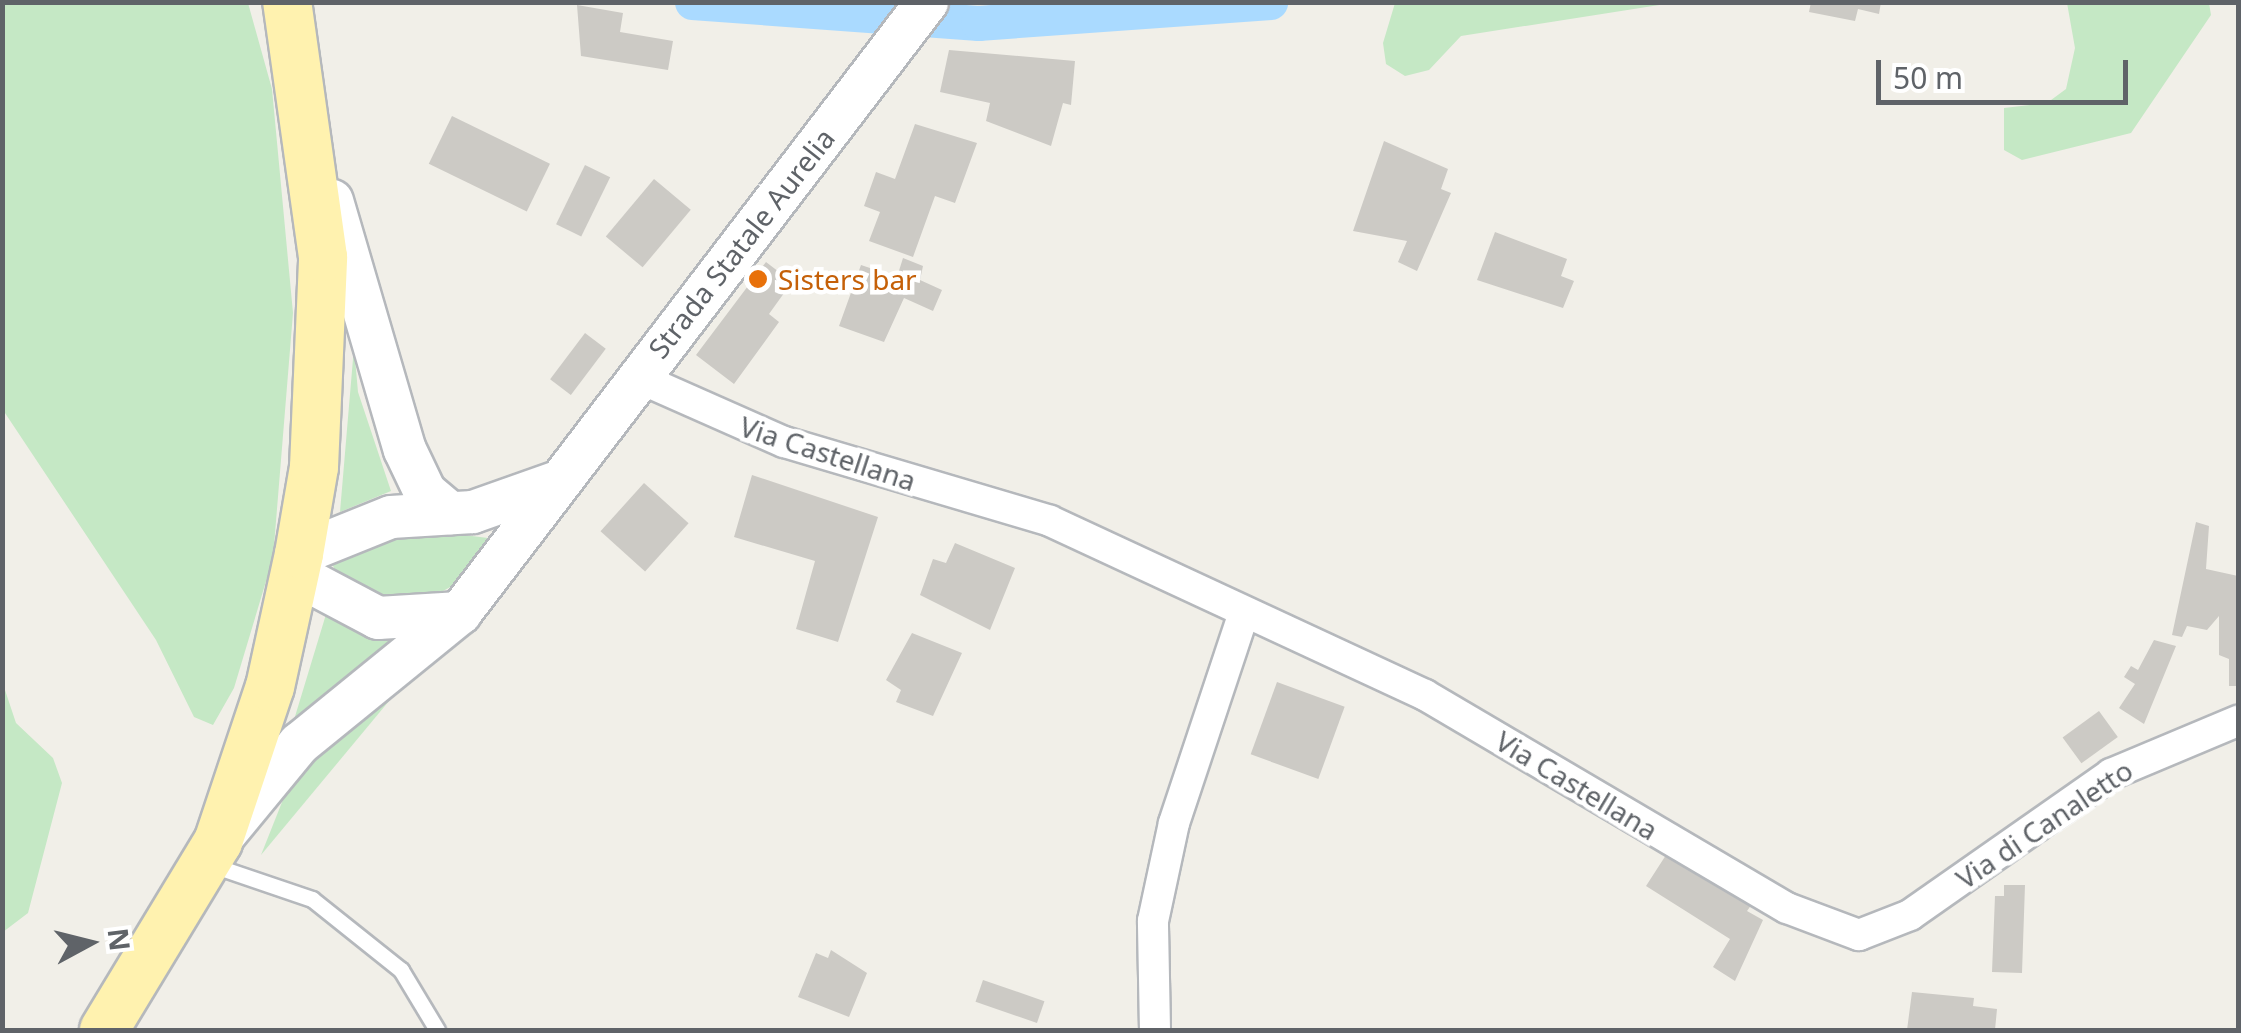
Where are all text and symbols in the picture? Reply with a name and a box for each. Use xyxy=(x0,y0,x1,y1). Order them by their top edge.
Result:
scale bar xyxy=(1881,40,2134,102)
text: 50 m xyxy=(1893,57,1963,98)
street label: Strada Statale Aurelia xyxy=(641,122,841,364)
place label: Sisters bar xyxy=(778,262,917,296)
marker: Sisters bar xyxy=(747,268,769,290)
street label: Via Castellana xyxy=(736,409,920,497)
street label: Via Castellana xyxy=(1490,724,1664,846)
street label: Via di Canaletto xyxy=(1949,753,2139,895)
north arrow xyxy=(40,893,140,993)
text: N xyxy=(100,926,140,953)

